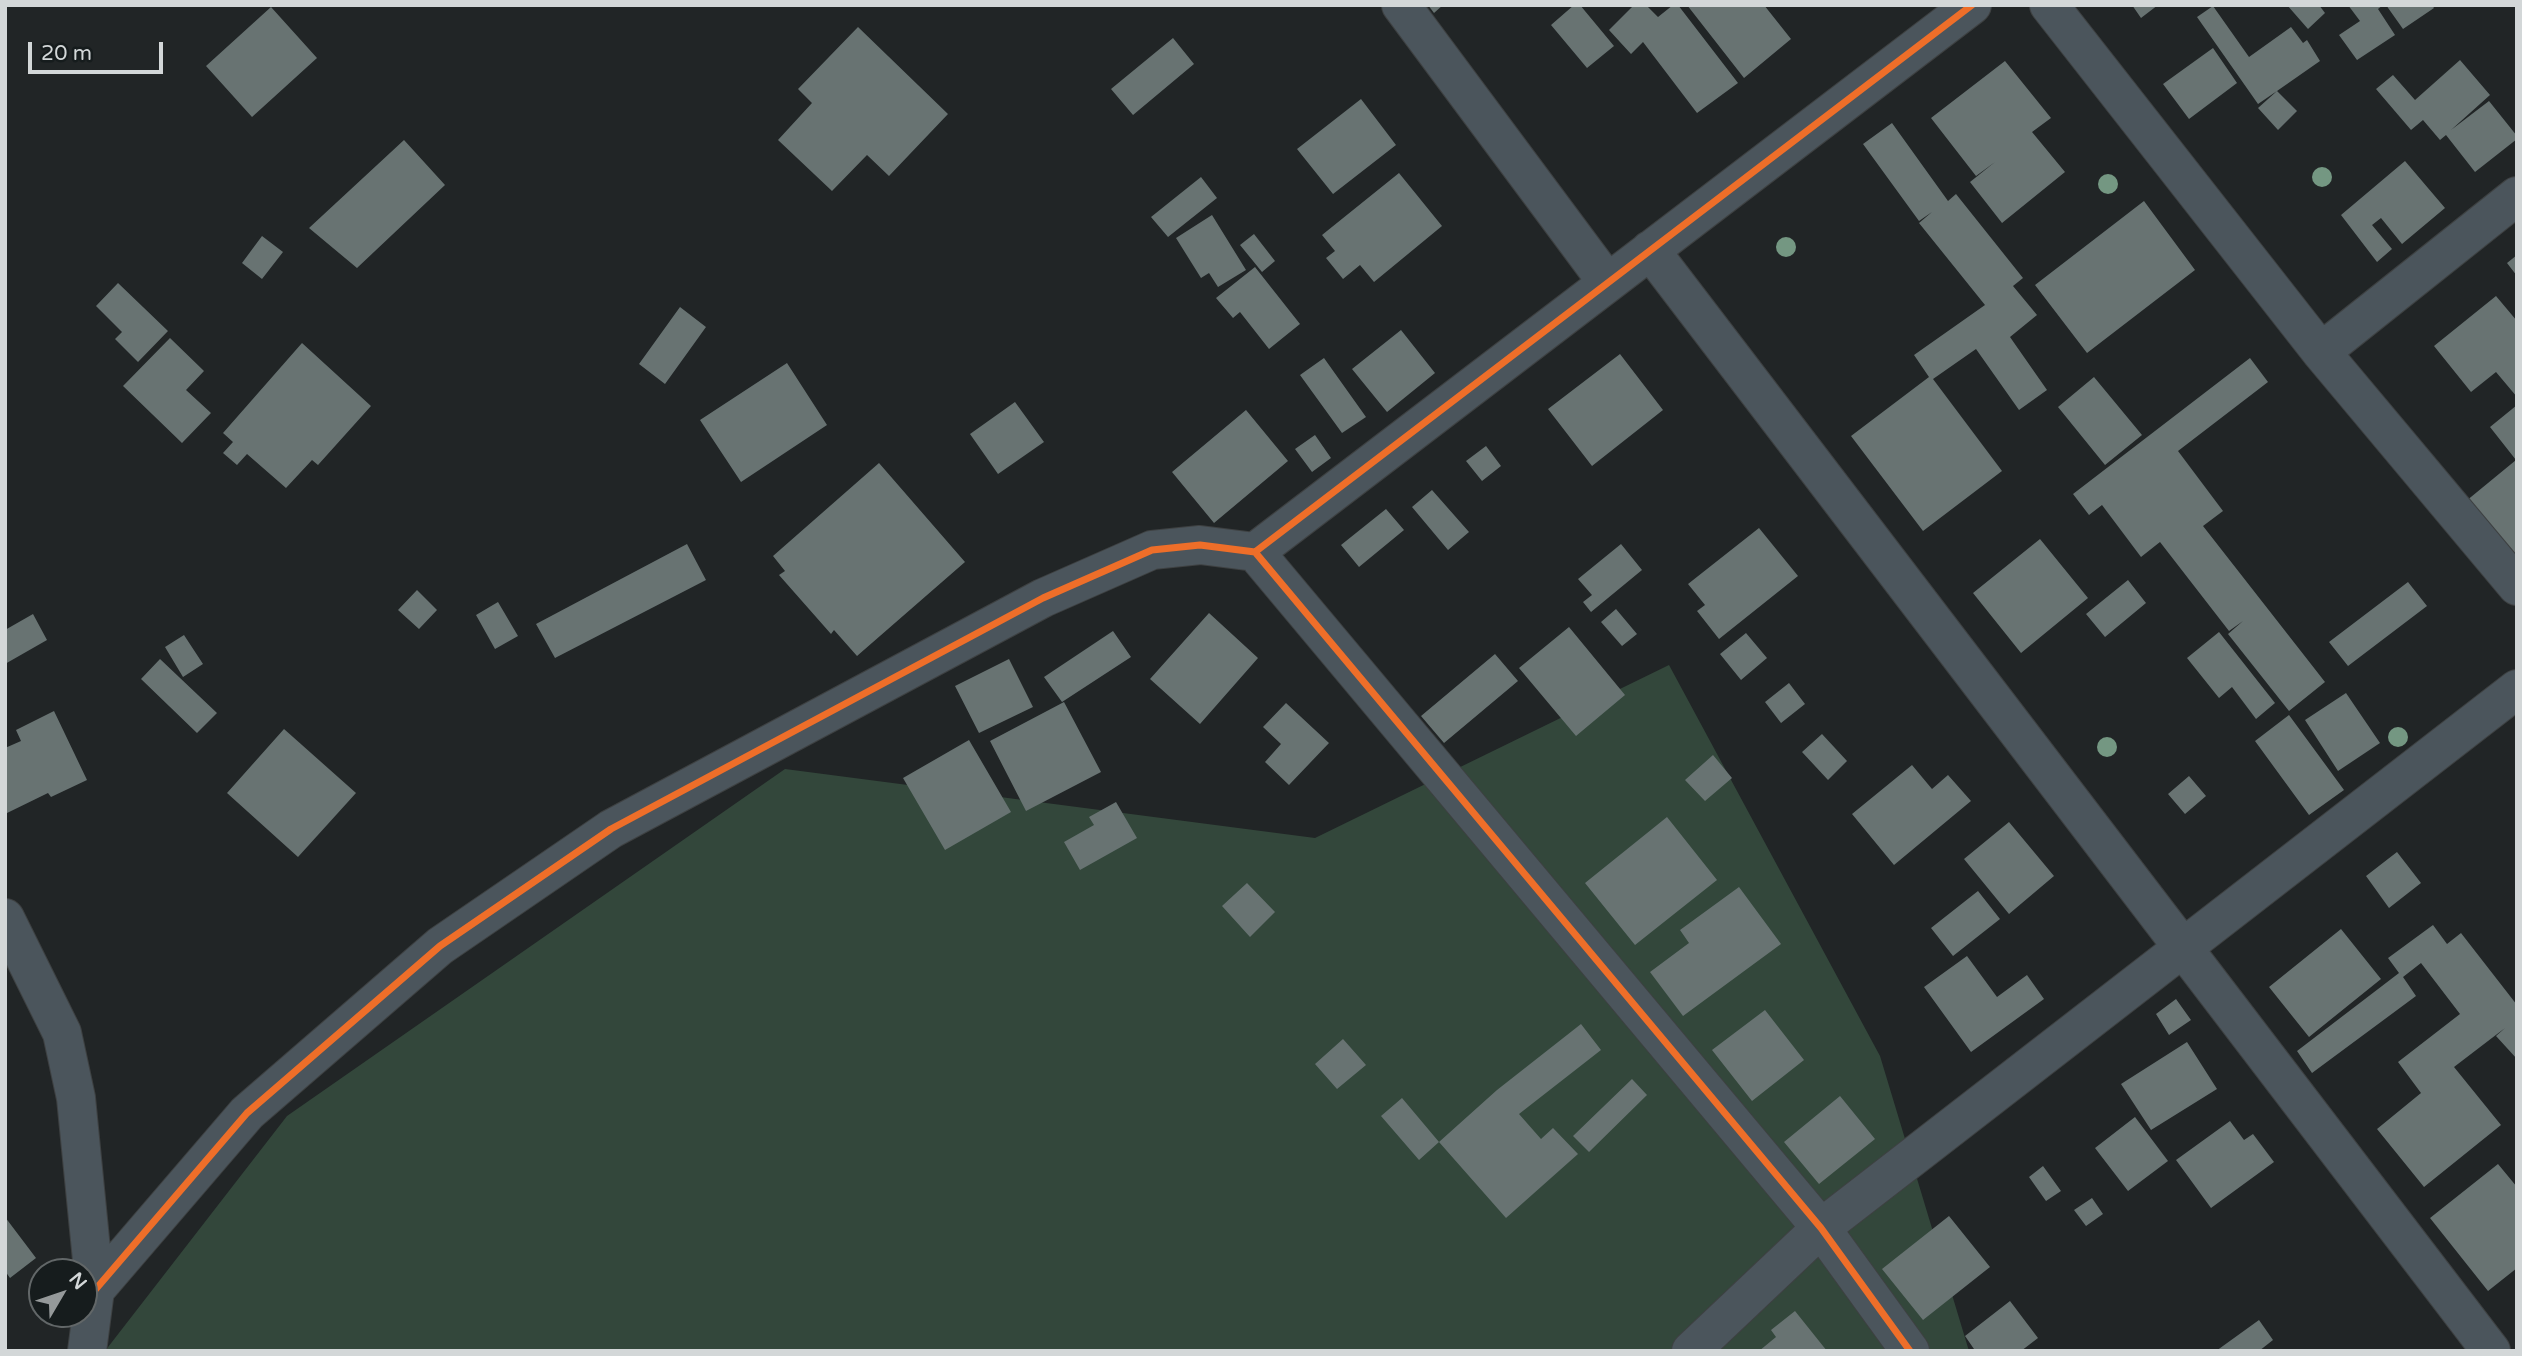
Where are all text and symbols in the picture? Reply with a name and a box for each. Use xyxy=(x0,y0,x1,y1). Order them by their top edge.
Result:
scale bar xyxy=(32,28,166,72)
text: 20 m xyxy=(41,41,92,66)
north arrow xyxy=(28,1258,98,1328)
text: N xyxy=(64,1268,91,1294)

